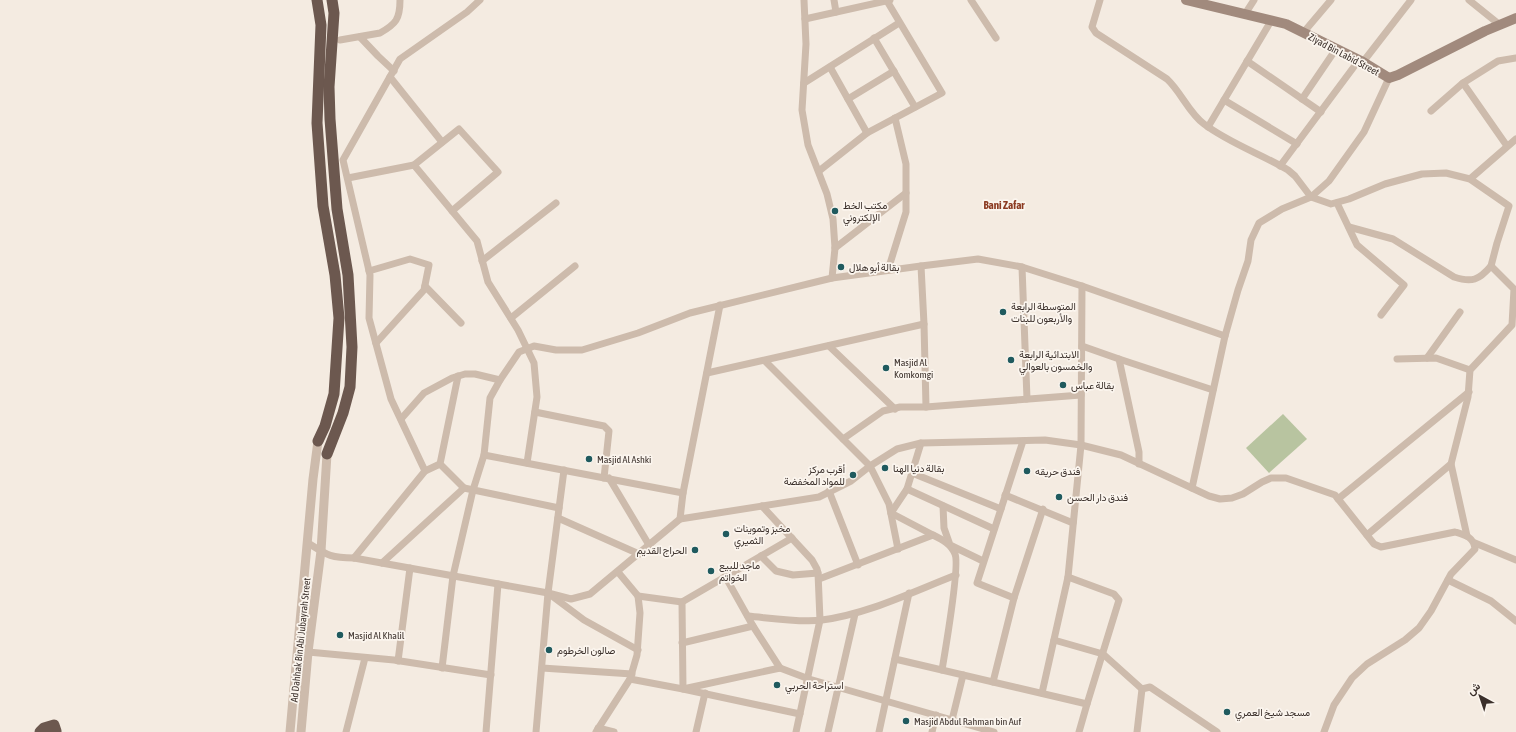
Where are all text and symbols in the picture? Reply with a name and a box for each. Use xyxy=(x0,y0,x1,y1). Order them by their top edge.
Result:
street label: Ziyad Bin Labid Street xyxy=(1307,31,1381,78)
district label: Bani Zafar xyxy=(983,199,1025,211)
place label: مكتب الخط الإلكتروني xyxy=(843,200,887,226)
marker: مكتب الخط الإلكتروني xyxy=(830,206,840,216)
marker: بقالة أبو هلال xyxy=(836,262,846,272)
place label: بقالة أبو هلال xyxy=(849,262,899,274)
place label: المتوسطة الرابعة والأربعون للبنات xyxy=(1011,301,1076,325)
marker: المتوسطة الرابعة والأربعون للبنات xyxy=(998,307,1008,317)
place label: الابتدائية الرابعة والخمسون بالعوالي xyxy=(1019,349,1093,375)
marker: الابتدائية الرابعة والخمسون بالعوالي xyxy=(1006,355,1016,365)
place label: Masjid Al Komkomgi xyxy=(894,357,933,380)
marker: Masjid Al Komkomgi xyxy=(881,363,891,373)
marker: بقالة عباس xyxy=(1058,380,1068,390)
place label: بقالة عباس xyxy=(1071,380,1114,392)
marker: Masjid Al Ashki xyxy=(584,454,594,464)
place label: Masjid Al Ashki xyxy=(597,454,651,465)
marker: بقالة دنيا الهنا xyxy=(880,463,890,473)
place label: بقالة دنيا الهنا xyxy=(893,463,944,475)
place label: أقرب مركز للمواد المخفضة xyxy=(784,464,846,488)
marker: فندق حريقه xyxy=(1022,466,1032,476)
place label: فندق حريقه xyxy=(1035,466,1081,478)
marker: أقرب مركز للمواد المخفضة xyxy=(848,470,858,480)
marker: فندق دار الحسن xyxy=(1054,492,1064,502)
place label: فندق دار الحسن xyxy=(1067,492,1129,504)
place label: مخبز وتموينات الثميري xyxy=(734,523,790,549)
marker: مخبز وتموينات الثميري xyxy=(721,529,731,539)
place label: الحراج القديم xyxy=(636,545,687,557)
marker: الحراج القديم xyxy=(690,545,700,555)
place label: ماجد للبيع الخواتم xyxy=(719,560,760,584)
marker: ماجد للبيع الخواتم xyxy=(706,566,716,576)
street label: Ad Dahhak Bin Abi Jubayrah Street xyxy=(288,577,313,703)
marker: Masjid Al Khalil xyxy=(335,630,345,640)
place label: Masjid Al Khalil xyxy=(348,630,405,641)
marker: صالون الخرطوم xyxy=(544,645,554,655)
place label: صالون الخرطوم xyxy=(557,645,615,657)
north arrow xyxy=(1460,676,1500,716)
text: ش xyxy=(1465,679,1483,698)
marker: استراحة الحربي xyxy=(772,680,782,690)
place label: استراحة الحربي xyxy=(785,680,844,694)
marker: مسجد شيخ العمري xyxy=(1222,707,1232,717)
place label: مسجد شيخ العمري xyxy=(1235,707,1310,721)
marker: Masjid Abdul Rahman bin Auf xyxy=(901,716,911,726)
place label: Masjid Abdul Rahman bin Auf xyxy=(914,716,1021,727)

